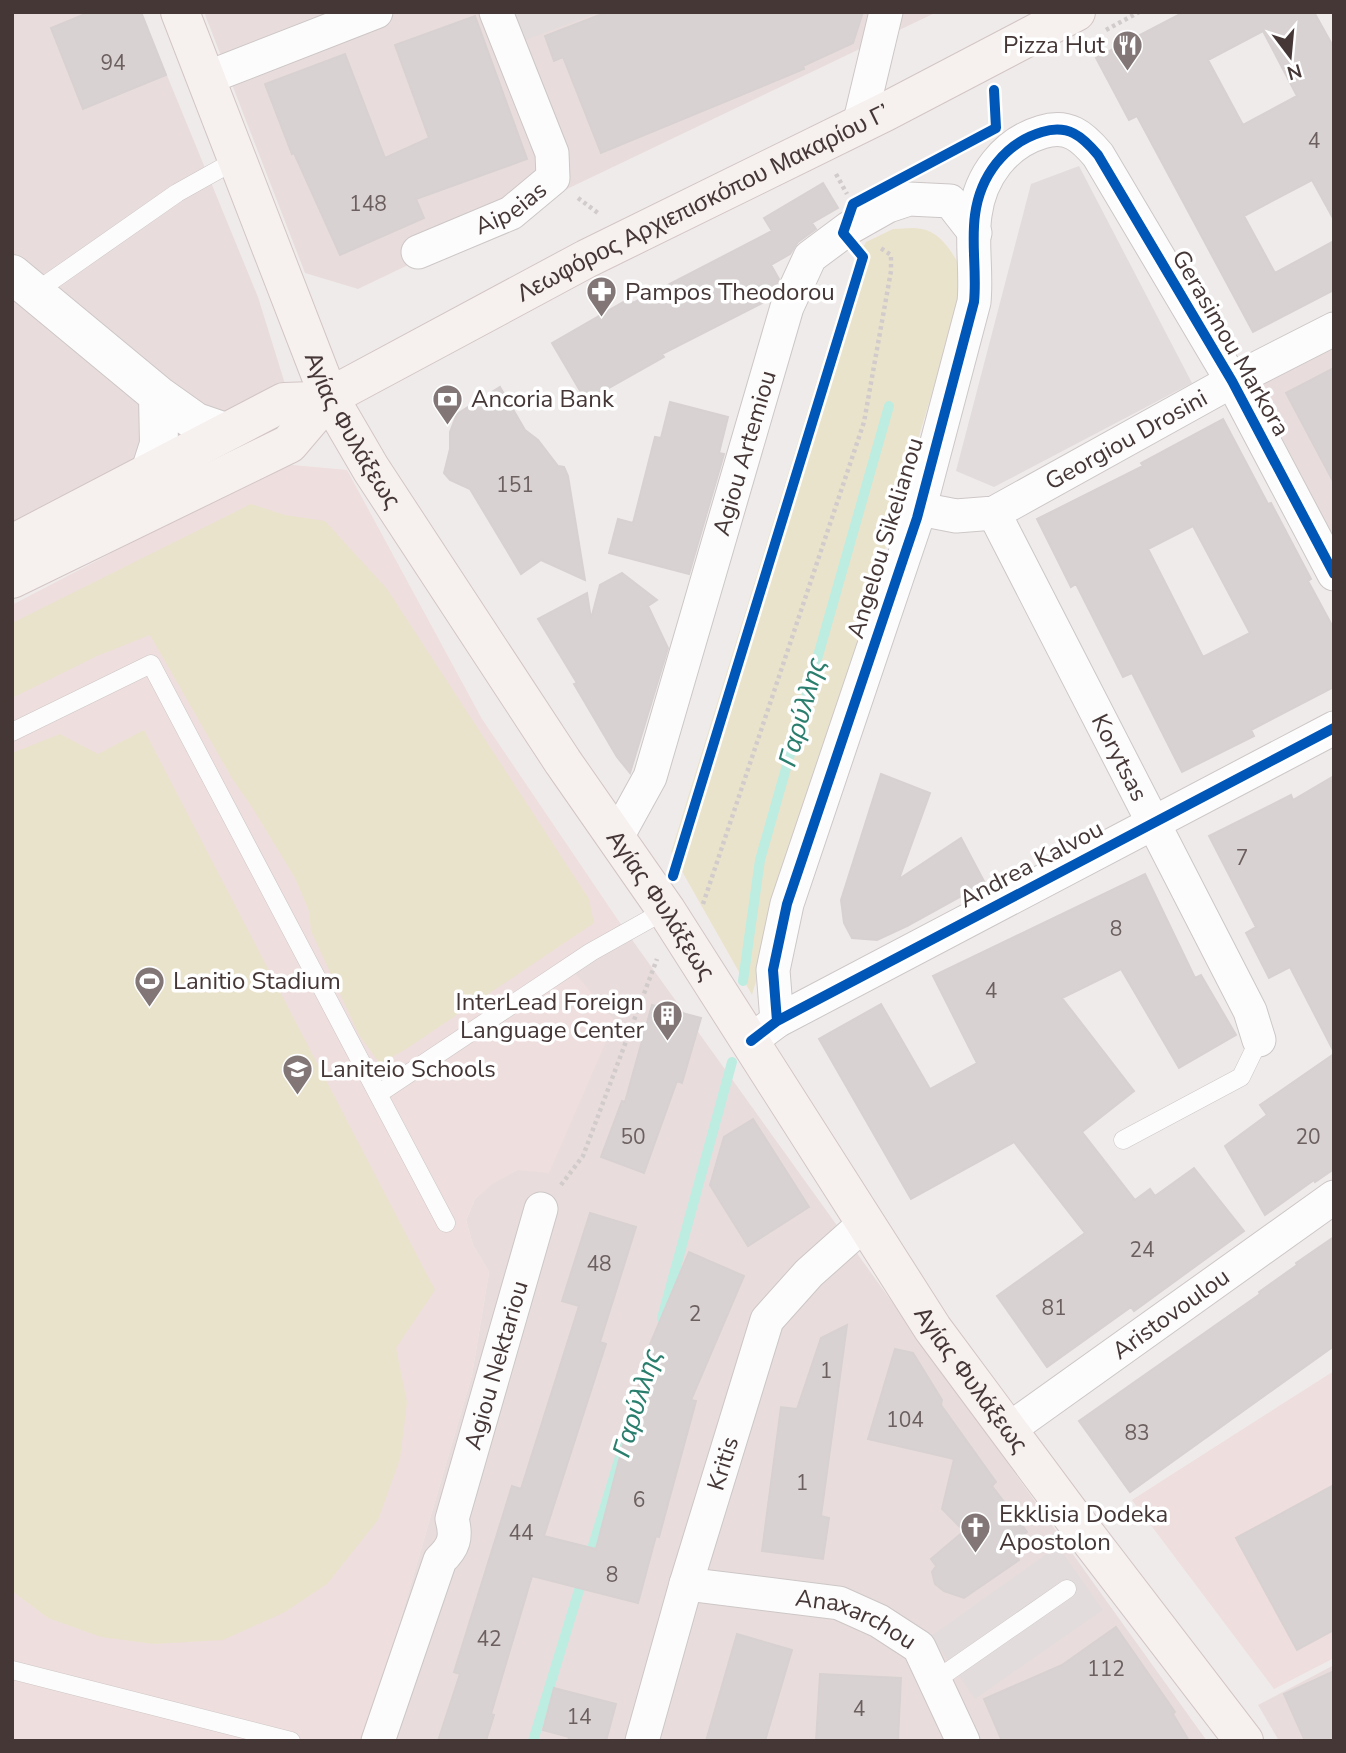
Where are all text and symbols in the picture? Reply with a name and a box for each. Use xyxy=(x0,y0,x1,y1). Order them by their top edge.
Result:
north arrow xyxy=(1255,21,1325,91)
restaurant icon: Pizza Hut xyxy=(1111,28,1145,72)
place label: Pizza Hut xyxy=(1003,29,1106,61)
house number: 94 xyxy=(100,49,126,77)
text: N xyxy=(1284,57,1305,86)
street label: Λεωφόρος Αρχιεπισκόπου Μακαρίου Γ’ xyxy=(511,96,895,309)
house number: 4 xyxy=(1308,127,1320,155)
street label: Aipeias xyxy=(470,174,554,242)
house number: 148 xyxy=(349,190,387,218)
street label: Gerasimou Markora xyxy=(1165,244,1297,442)
pharmacy icon: Pampos Theodorou xyxy=(585,275,619,319)
place label: Pampos Theodorou xyxy=(625,276,835,308)
street label: Αγίας Φυλάξεως xyxy=(297,347,408,514)
street label: Agiou Artemiou xyxy=(705,366,784,539)
bank icon: Ancoria Bank xyxy=(431,382,465,426)
street label: Georgiou Drosini xyxy=(1039,382,1213,497)
place label: Ancoria Bank xyxy=(471,383,615,415)
street label: Angelou Sikelianou xyxy=(839,434,931,642)
house number: 151 xyxy=(496,471,534,499)
water label: Γαρύλλης xyxy=(770,653,834,770)
street label: Korytsas xyxy=(1084,708,1155,807)
street label: Andrea Kalvou xyxy=(953,813,1109,915)
street label: Αγίας Φυλάξεως xyxy=(599,824,723,986)
house number: 7 xyxy=(1236,844,1248,872)
house number: 8 xyxy=(1110,915,1122,943)
sports icon: Lanitio Stadium xyxy=(133,964,167,1008)
place label: Lanitio Stadium xyxy=(173,965,341,997)
house number: 4 xyxy=(985,977,997,1005)
place label: InterLead Foreign Language Center xyxy=(456,986,644,1046)
building icon: InterLead Foreign Language Center xyxy=(650,999,684,1043)
school or university icon: Laniteio Schools xyxy=(280,1052,314,1096)
place label: Laniteio Schools xyxy=(320,1053,496,1085)
house number: 50 xyxy=(620,1123,646,1151)
house number: 20 xyxy=(1295,1123,1321,1151)
house number: 24 xyxy=(1129,1236,1155,1264)
house number: 48 xyxy=(586,1250,612,1278)
street label: Aristovoulou xyxy=(1106,1261,1236,1367)
street label: Agiou Nektariou xyxy=(457,1277,536,1454)
house number: 81 xyxy=(1041,1294,1067,1322)
house number: 2 xyxy=(689,1300,701,1328)
street label: Αγίας Φυλάξεως xyxy=(907,1300,1036,1459)
water label: Γαρύλλης xyxy=(604,1344,670,1461)
house number: 1 xyxy=(820,1357,832,1385)
house number: 104 xyxy=(886,1406,924,1434)
house number: 83 xyxy=(1124,1419,1150,1447)
street label: Kritis xyxy=(700,1433,746,1494)
house number: 1 xyxy=(796,1469,808,1497)
house number: 6 xyxy=(633,1486,645,1514)
place label: Ekklisia Dodeka Apostolon xyxy=(999,1498,1168,1558)
church icon: Ekklisia Dodeka Apostolon xyxy=(959,1511,993,1555)
house number: 44 xyxy=(508,1519,534,1547)
house number: 8 xyxy=(606,1561,618,1589)
street label: Anaxarchou xyxy=(794,1582,923,1657)
house number: 42 xyxy=(476,1625,502,1653)
house number: 112 xyxy=(1087,1655,1125,1683)
house number: 4 xyxy=(853,1695,865,1723)
house number: 14 xyxy=(566,1703,592,1731)

